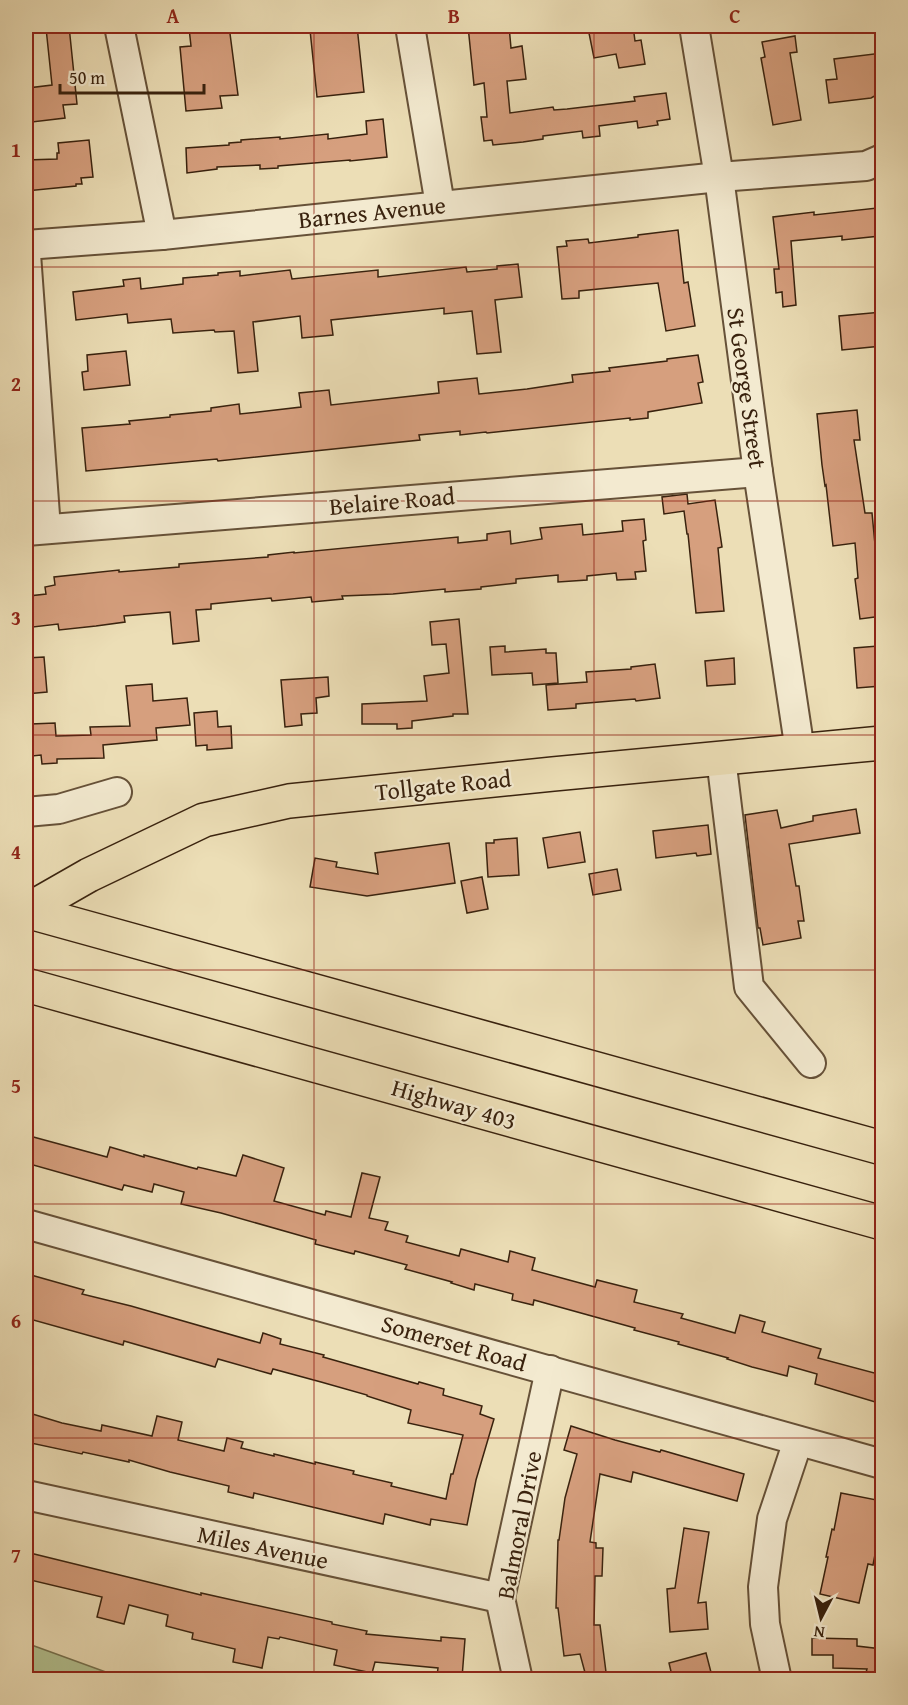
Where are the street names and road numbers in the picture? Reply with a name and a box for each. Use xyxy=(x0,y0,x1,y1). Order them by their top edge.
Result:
street label: Barnes Avenue xyxy=(297,187,447,237)
street label: St George Street xyxy=(718,305,776,471)
street label: Belaire Road xyxy=(328,478,456,524)
street label: Tollgate Road xyxy=(373,760,513,810)
street label: Highway 403 xyxy=(388,1070,520,1138)
street label: Somerset Road xyxy=(377,1306,531,1380)
street label: Balmoral Drive xyxy=(487,1448,551,1602)
street label: Miles Avenue xyxy=(194,1516,332,1578)

